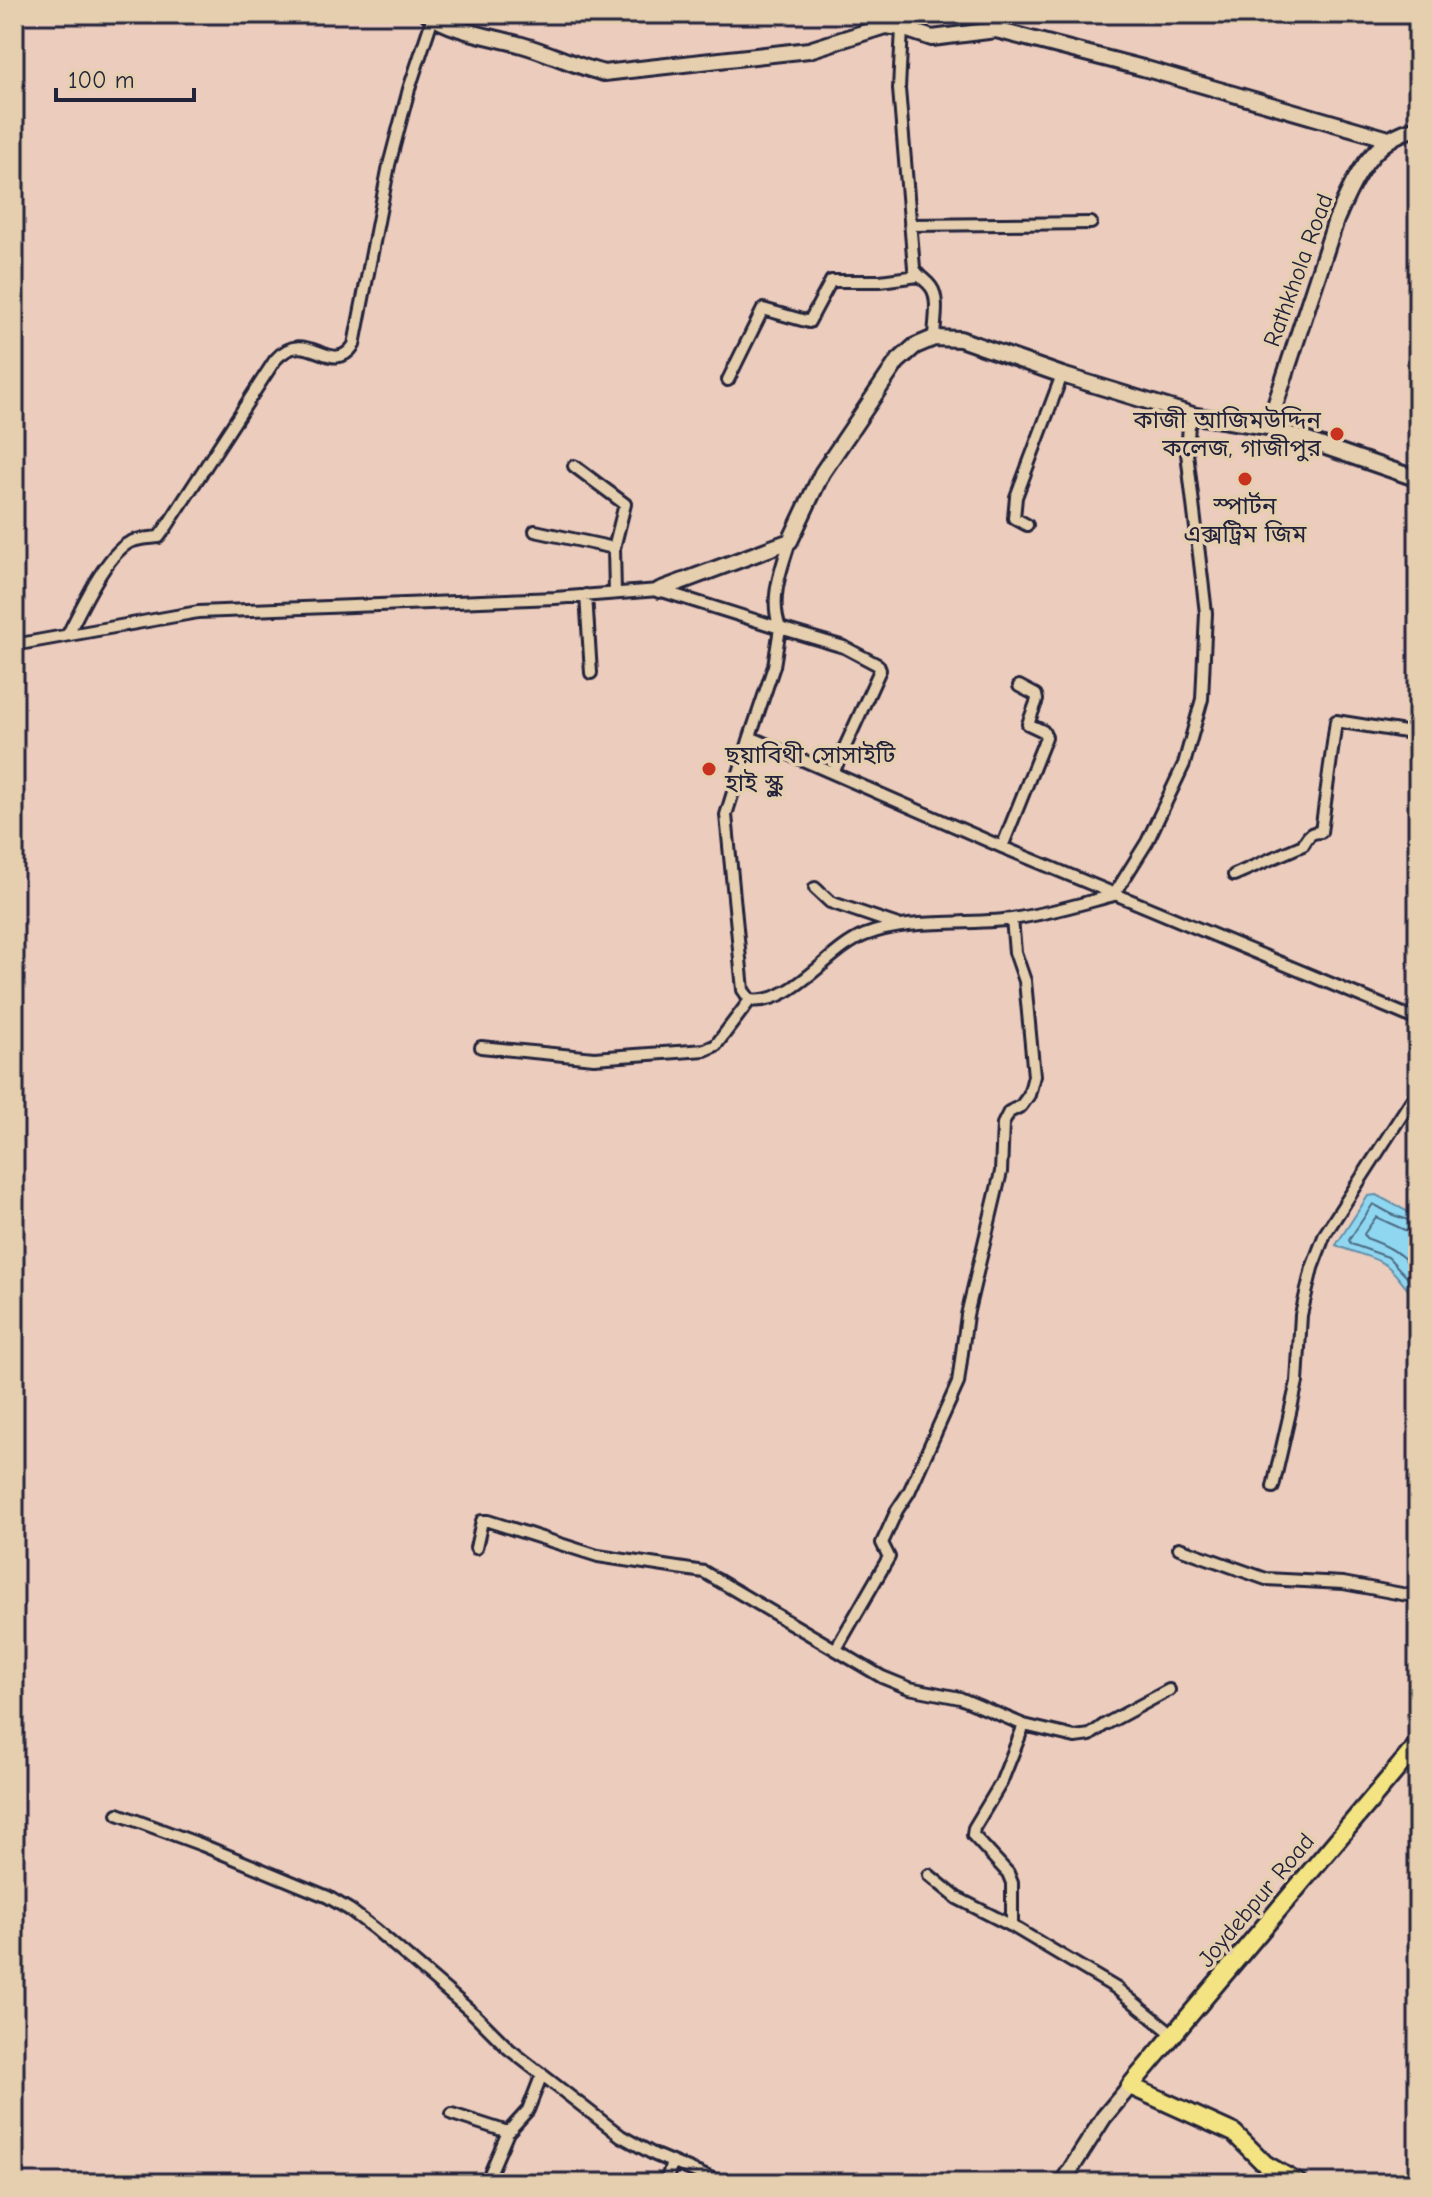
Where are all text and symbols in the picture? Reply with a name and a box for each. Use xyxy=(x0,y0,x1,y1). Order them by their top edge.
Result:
scale bar xyxy=(56,52,194,102)
text: 100 m xyxy=(68,66,135,94)
street label: Rathkhola Road xyxy=(1257,190,1339,350)
place label: কাজী আজিমউদ্দিন কলেজ, গাজীপুর xyxy=(1132,406,1322,462)
marker: কাজী আজিমউদ্দিন কলেজ, গাজীপুর xyxy=(1328,425,1346,443)
marker: স্পার্টন এক্সট্রিম জিম xyxy=(1236,470,1254,488)
place label: স্পার্টন এক্সট্রিম জিম xyxy=(1183,492,1307,548)
place label: ছয়াবিথী সোসাইটি হাই স্কুল xyxy=(724,741,896,798)
marker: ছয়াবিথী সোসাইটি হাই স্কুল xyxy=(700,760,718,778)
street label: Joydebpur Road xyxy=(1192,1827,1320,1973)

